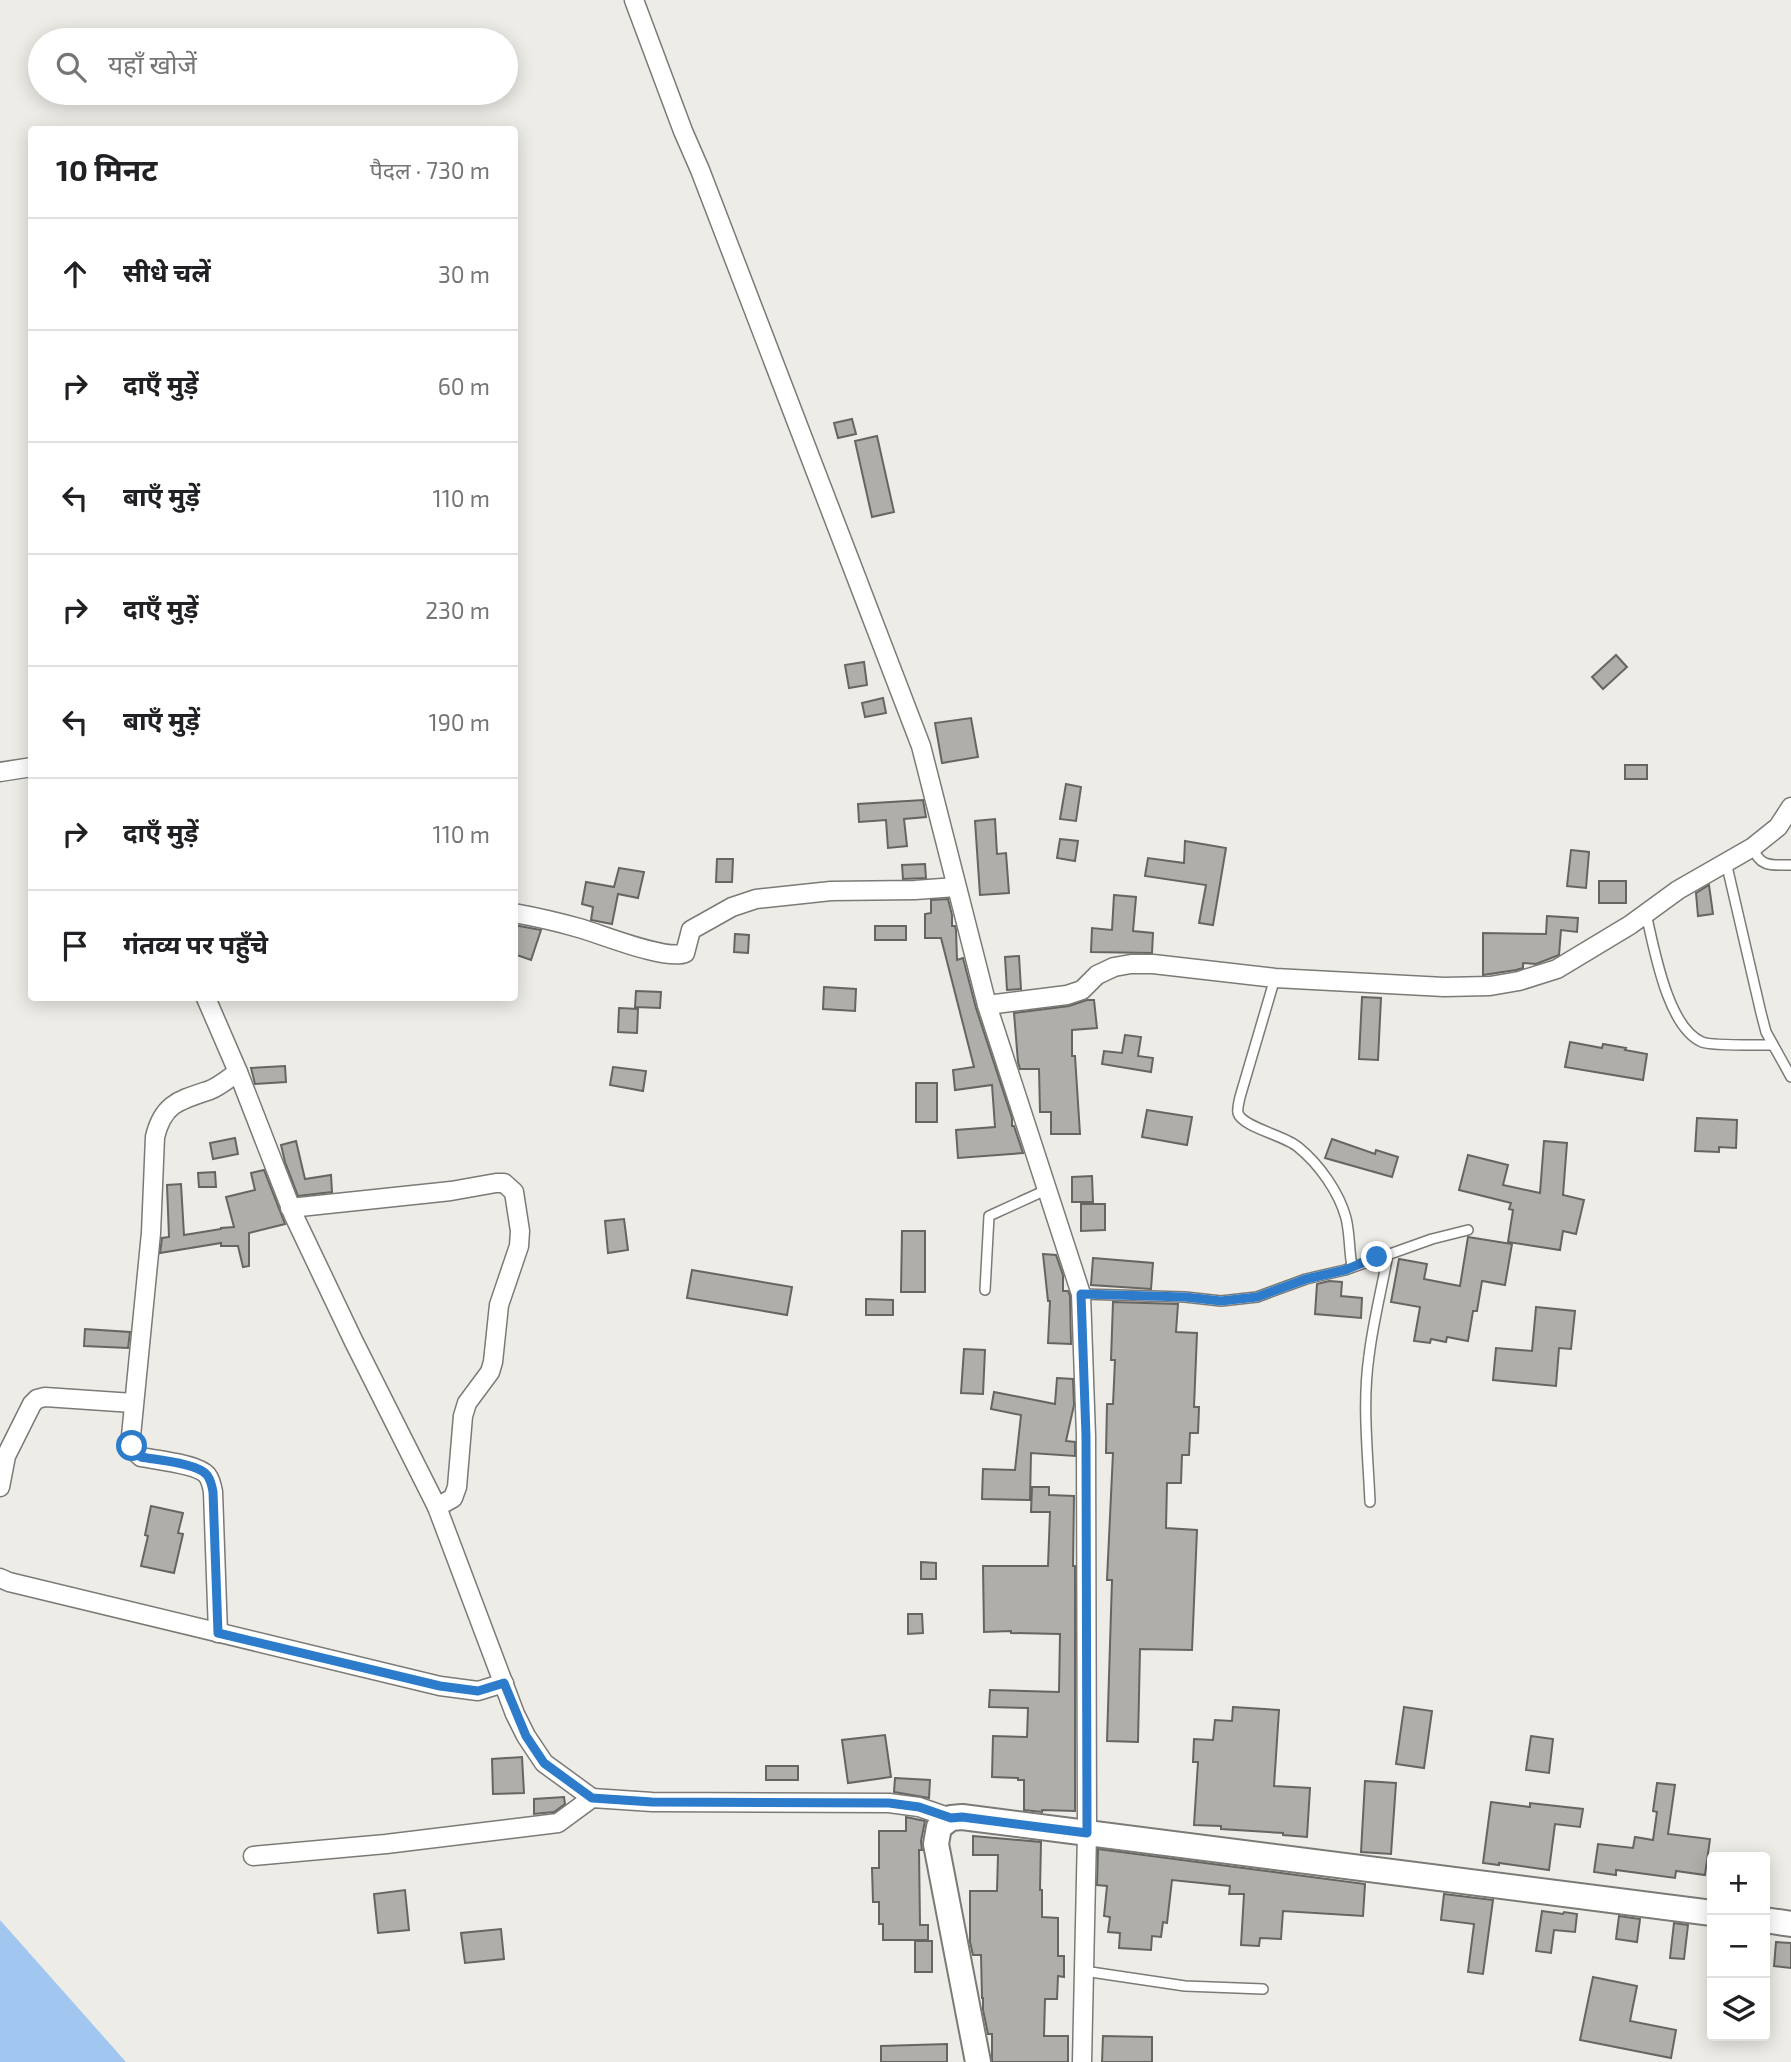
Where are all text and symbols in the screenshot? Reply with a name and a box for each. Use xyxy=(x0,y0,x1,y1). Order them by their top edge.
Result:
search box xyxy=(28,28,518,105)
icon: search xyxy=(52,48,90,86)
text: यहाँ खोजें xyxy=(108,48,197,79)
text: 10 मिनट xyxy=(56,151,157,187)
text: पैदल · 730 m xyxy=(370,156,490,184)
icon: ahead xyxy=(56,255,94,293)
text: सीधे चलें xyxy=(123,256,211,287)
text: 30 m xyxy=(438,260,490,288)
icon: right xyxy=(56,367,94,405)
text: दाएँ मुड़ें xyxy=(123,368,198,399)
text: 60 m xyxy=(438,372,490,400)
icon: left xyxy=(56,479,94,517)
text: बाएँ मुड़ें xyxy=(123,480,200,511)
text: 110 m xyxy=(433,484,490,512)
icon: right xyxy=(56,591,94,629)
text: दाएँ मुड़ें xyxy=(123,592,198,623)
text: 230 m xyxy=(425,596,490,624)
icon: left xyxy=(56,703,94,741)
text: बाएँ मुड़ें xyxy=(123,704,200,735)
text: 190 m xyxy=(429,708,490,736)
icon: right xyxy=(56,815,94,853)
text: दाएँ मुड़ें xyxy=(123,816,198,847)
text: 110 m xyxy=(433,820,490,848)
icon: arrive xyxy=(56,927,94,965)
text: गंतव्य पर पहुँचे xyxy=(123,928,268,959)
route end xyxy=(1361,1241,1392,1272)
route start xyxy=(116,1430,147,1461)
map controls xyxy=(1707,1852,1770,2041)
button: + xyxy=(1707,1852,1770,1915)
button: − xyxy=(1707,1915,1770,1978)
button: layers xyxy=(1707,1978,1770,2041)

